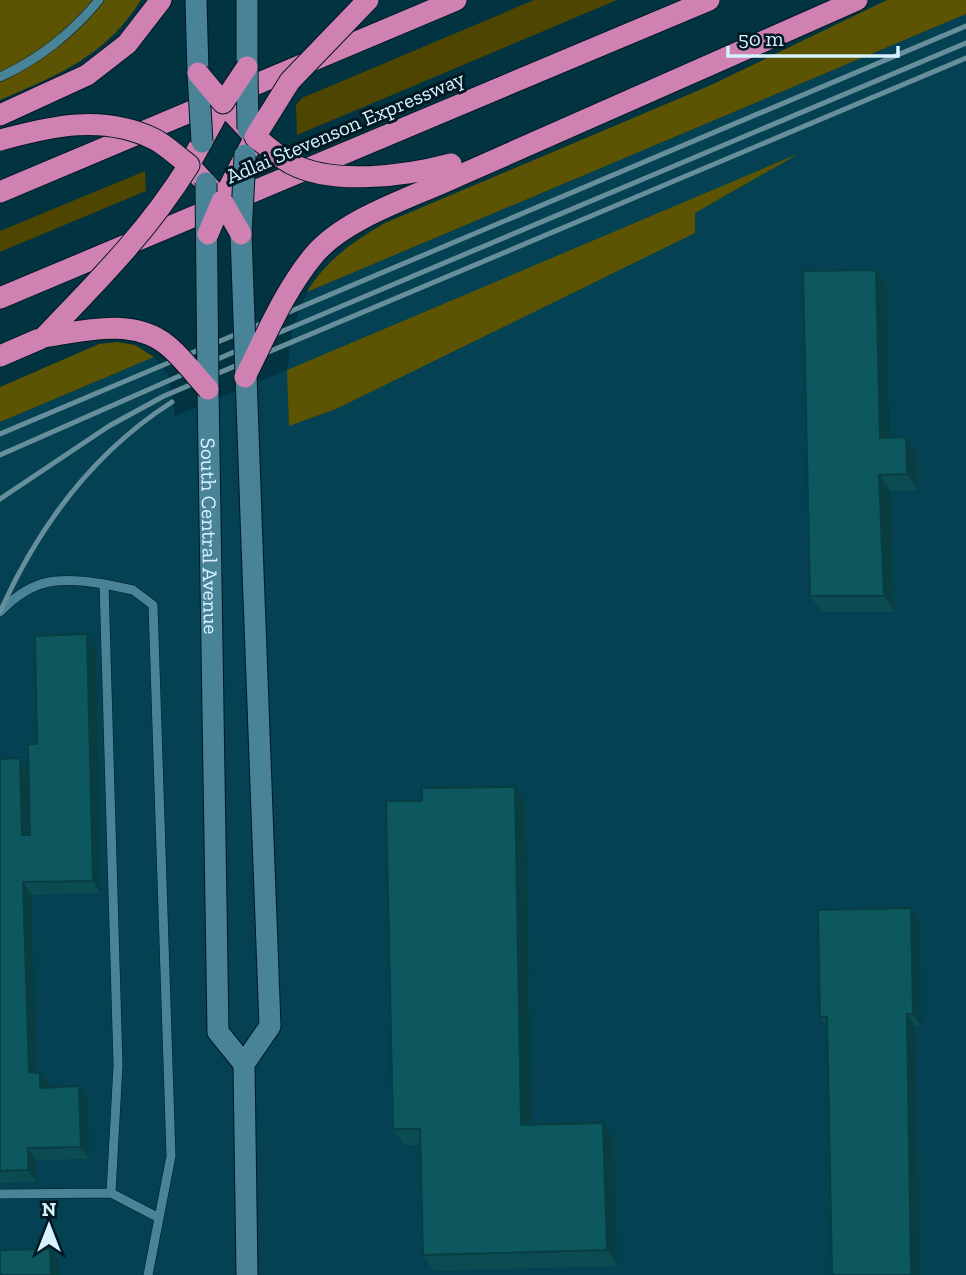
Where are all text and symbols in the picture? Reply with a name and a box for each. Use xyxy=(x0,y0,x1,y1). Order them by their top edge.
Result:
scale bar xyxy=(728,14,898,58)
text: 50 m xyxy=(738,26,784,51)
street label: Adlai Stevenson Expressway xyxy=(222,65,468,189)
street label: South Central Avenue xyxy=(196,438,224,635)
north arrow xyxy=(14,1191,84,1261)
text: N xyxy=(42,1198,56,1221)

